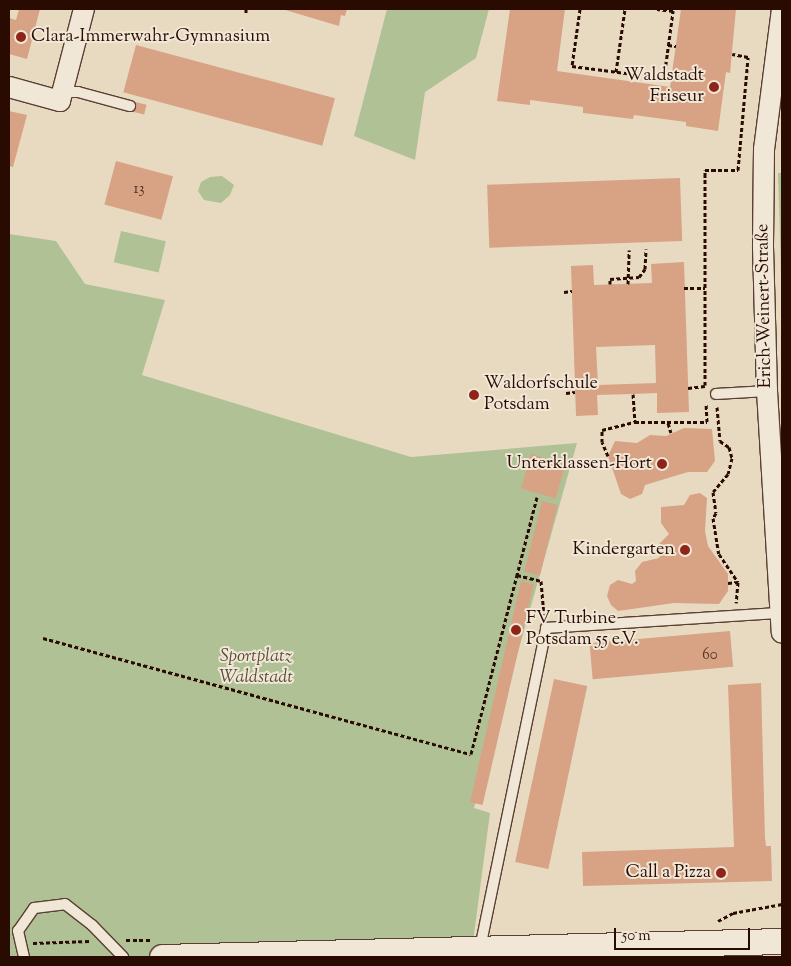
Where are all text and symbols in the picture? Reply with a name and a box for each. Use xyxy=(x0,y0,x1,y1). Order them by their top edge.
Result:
place label: Clara-Immerwahr-Gymnasium xyxy=(31,26,270,48)
marker: Clara-Immerwahr-Gymnasium xyxy=(15,31,27,43)
place label: Waldstadt Friseur xyxy=(624,66,704,108)
marker: Waldstadt Friseur xyxy=(708,81,720,93)
house number: 13 xyxy=(133,181,145,199)
street label: Erich-Weinert-Straße xyxy=(753,224,777,388)
place label: Waldorfschule Potsdam xyxy=(484,374,598,416)
marker: Waldorfschule Potsdam xyxy=(468,389,480,401)
place label: Unterklassen-Hort xyxy=(506,453,652,475)
marker: Unterklassen-Hort xyxy=(656,458,668,470)
place label: Kindergarten xyxy=(573,539,675,561)
marker: Kindergarten xyxy=(679,544,691,556)
place label: FV Turbine Potsdam 55 e.V. xyxy=(526,609,638,652)
marker: FV Turbine Potsdam 55 e.V. xyxy=(510,624,522,636)
park label: Sportplatz Waldstadt xyxy=(219,647,293,690)
house number: 60 xyxy=(702,647,718,665)
place label: Call a Pizza xyxy=(626,862,711,884)
marker: Call a Pizza xyxy=(715,867,727,879)
scale bar xyxy=(616,918,752,950)
text: 50 m xyxy=(622,926,651,947)

